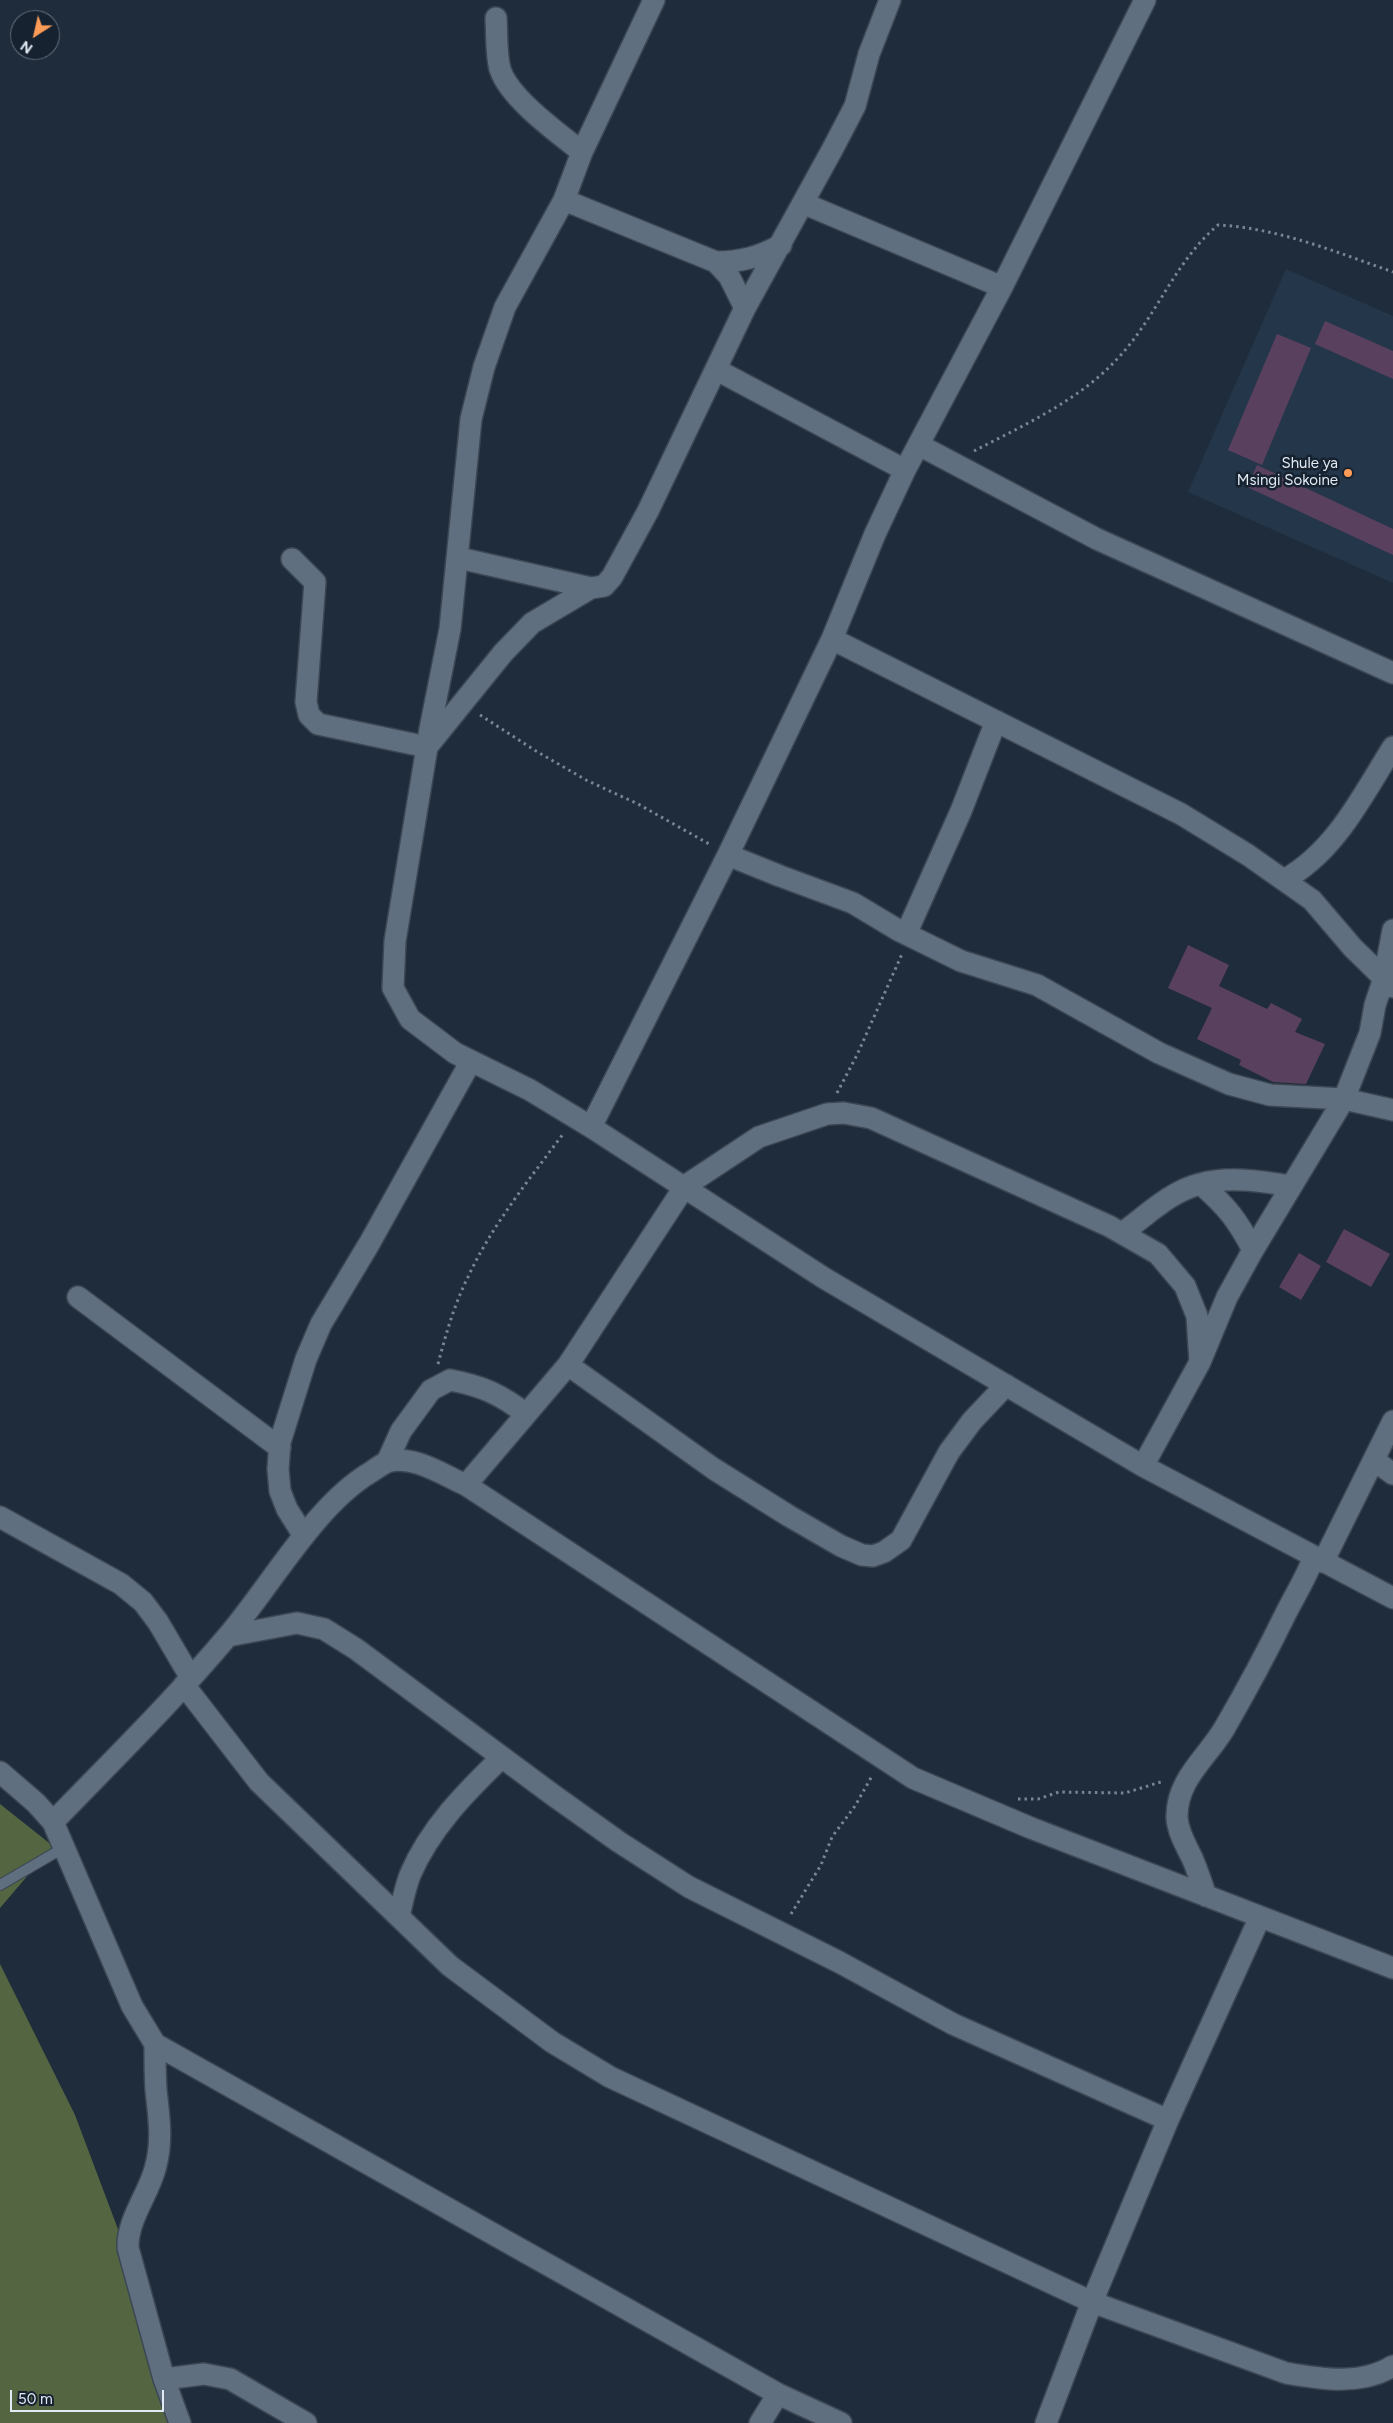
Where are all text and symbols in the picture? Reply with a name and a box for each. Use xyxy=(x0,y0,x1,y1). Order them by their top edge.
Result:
north arrow xyxy=(10,10,60,60)
text: N xyxy=(17,37,36,57)
place label: Shule ya Msingi Sokoine xyxy=(1237,455,1338,490)
marker: Shule ya Msingi Sokoine xyxy=(1342,467,1354,479)
scale bar xyxy=(12,2380,166,2412)
text: 50 m xyxy=(18,2390,53,2408)

